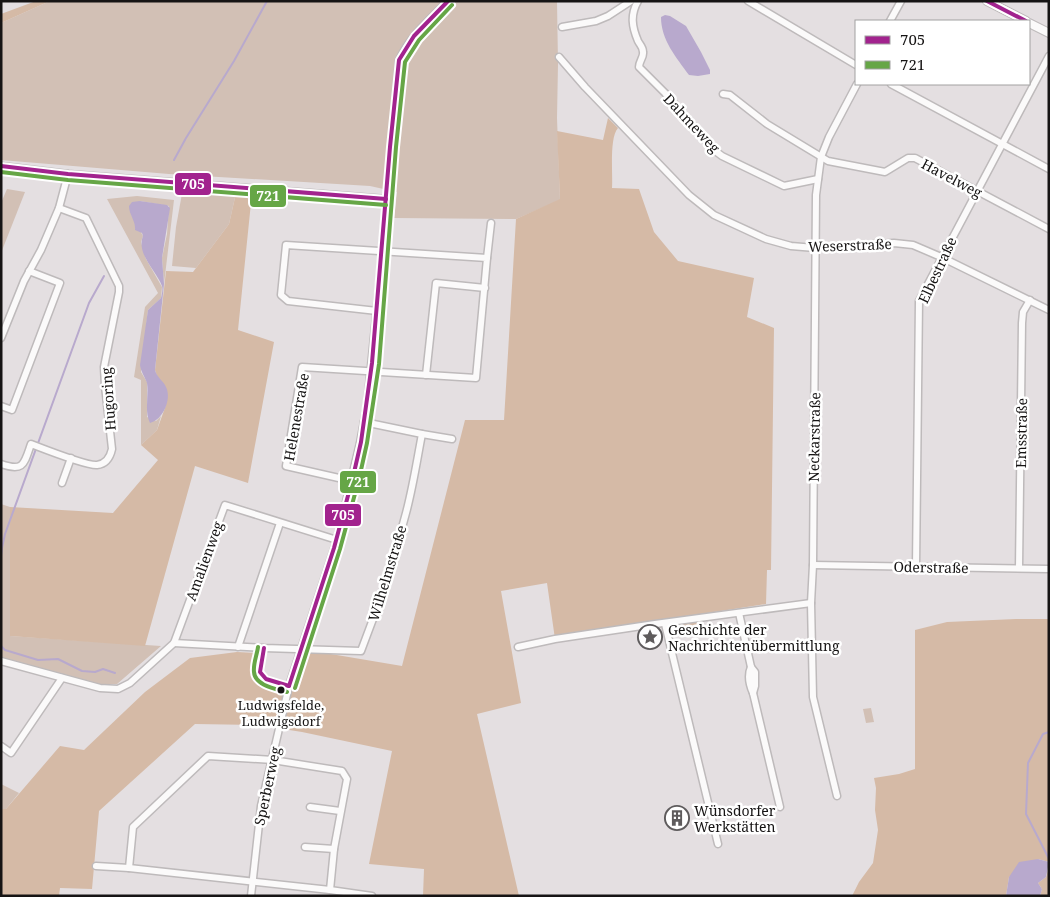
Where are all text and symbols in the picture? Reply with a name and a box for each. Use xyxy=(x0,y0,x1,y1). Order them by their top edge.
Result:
legend xyxy=(855,20,1030,85)
text: 705 xyxy=(900,29,925,49)
text: 721 xyxy=(900,54,925,74)
street label: Dahmeweg xyxy=(660,89,725,157)
street label: Havelweg xyxy=(918,154,986,202)
line badge: 705 xyxy=(174,172,212,196)
text: 705 xyxy=(181,174,205,193)
line badge: 721 xyxy=(249,184,287,208)
text: 721 xyxy=(256,186,280,205)
street label: Weserstraße xyxy=(808,234,892,256)
street label: Elbestraße xyxy=(913,234,961,306)
street label: Hugoring xyxy=(96,366,120,431)
street label: Helenestraße xyxy=(279,372,313,462)
street label: Neckarstraße xyxy=(804,392,824,482)
street label: Emsstraße xyxy=(1011,398,1031,468)
line badge: 721 xyxy=(339,470,377,494)
text: 721 xyxy=(346,472,370,491)
line badge: 705 xyxy=(324,503,362,527)
text: 705 xyxy=(331,505,355,524)
street label: Amalienweg xyxy=(181,518,227,603)
street label: Wilhelmstraße xyxy=(363,523,411,623)
street label: Oderstraße xyxy=(893,557,969,577)
place label: Geschichte der Nachrichtenübermittlung xyxy=(668,620,840,655)
place icon: Geschichte der Nachrichtenübermittlung xyxy=(637,624,663,650)
marker: Ludwigsfelde, Ludwigsdorf xyxy=(276,685,286,695)
place label: Ludwigsfelde, Ludwigsdorf xyxy=(238,696,324,730)
street label: Sperberweg xyxy=(249,744,285,827)
place label: Wünsdorfer Werkstätten xyxy=(694,801,776,836)
building icon: Wünsdorfer Werkstätten xyxy=(664,805,690,831)

